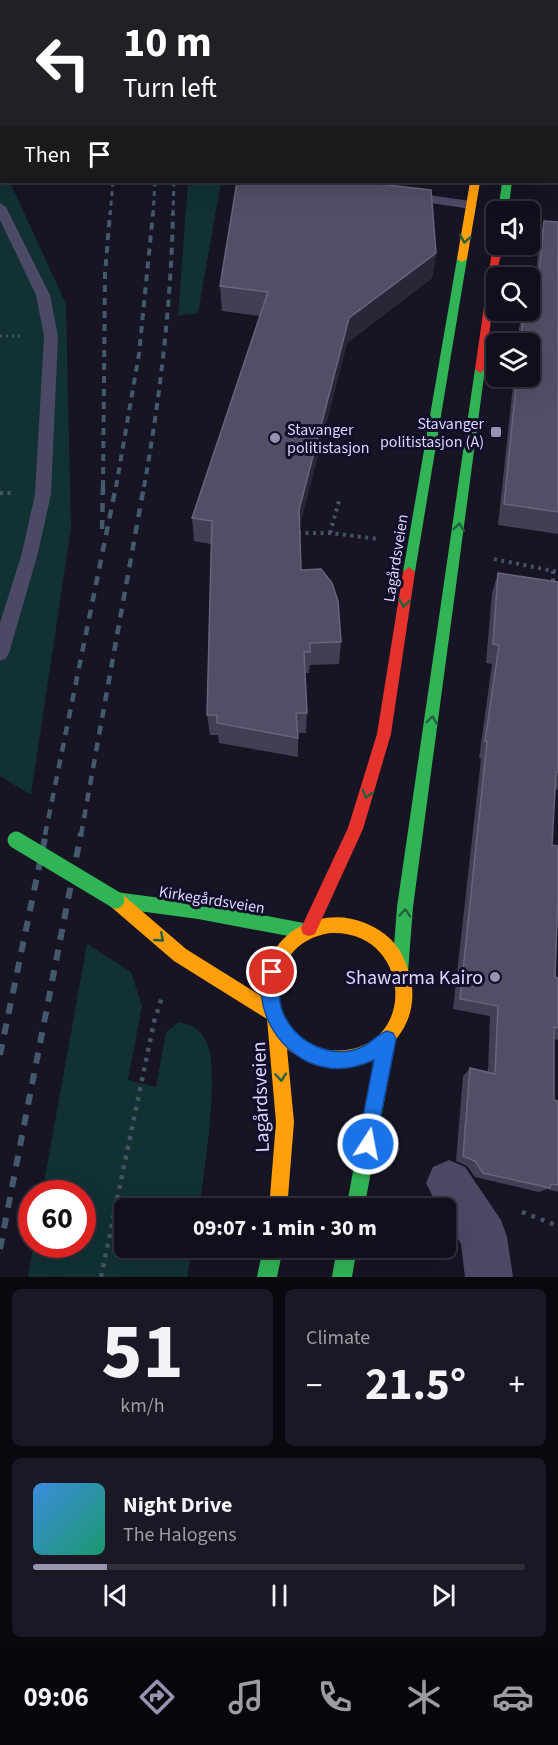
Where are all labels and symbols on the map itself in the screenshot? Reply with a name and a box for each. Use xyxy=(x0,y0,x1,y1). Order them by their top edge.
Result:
one-way arrow xyxy=(460,235,472,244)
place label: Stavanger politistasjon (A) xyxy=(380,413,484,453)
place label: Stavanger politistasjon xyxy=(287,419,370,459)
marker: Stavanger politistasjon (A) xyxy=(489,425,503,439)
marker: Stavanger politistasjon xyxy=(268,431,282,445)
street label: Lagårdsveien xyxy=(378,513,414,604)
one-way arrow xyxy=(452,522,465,532)
one-way arrow xyxy=(398,599,410,608)
one-way arrow xyxy=(426,716,438,725)
one-way arrow xyxy=(362,788,374,799)
street label: Kirkegårdsveien xyxy=(157,881,266,919)
one-way arrow xyxy=(398,909,411,918)
one-way arrow xyxy=(153,931,164,942)
pin xyxy=(246,946,297,997)
place label: Shawarma Kairo xyxy=(345,964,483,992)
marker: Shawarma Kairo xyxy=(488,970,502,984)
street label: Lagårdsveien xyxy=(245,1041,277,1153)
one-way arrow xyxy=(274,1073,287,1082)
position arrow xyxy=(336,1112,400,1176)
speed limit sign: 60 xyxy=(18,1180,96,1258)

